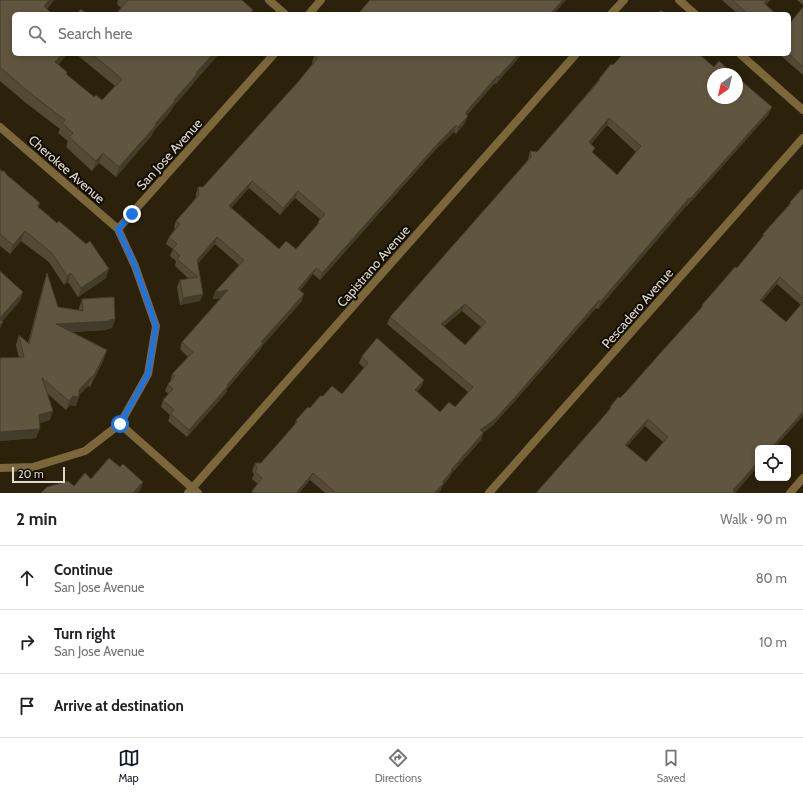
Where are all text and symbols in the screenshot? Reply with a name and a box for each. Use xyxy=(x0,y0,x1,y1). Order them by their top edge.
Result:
search box xyxy=(12,12,791,56)
icon: search xyxy=(26,23,48,45)
text: Search here xyxy=(58,25,133,43)
north arrow xyxy=(707,68,743,104)
street label: San Jose Avenue xyxy=(133,115,205,193)
street label: Cherokee Avenue xyxy=(26,132,109,207)
route end xyxy=(123,205,141,223)
street label: Capistrano Avenue xyxy=(333,222,413,310)
street label: Pescadero Avenue xyxy=(598,265,676,351)
route start xyxy=(111,415,129,433)
map controls xyxy=(755,445,791,481)
button: locate xyxy=(755,445,791,481)
scale bar xyxy=(12,465,65,484)
text: 20 m xyxy=(18,467,44,481)
text: 2 min xyxy=(16,509,57,529)
text: Walk · 90 m xyxy=(720,511,787,527)
text: Continue xyxy=(54,561,113,579)
icon: ahead xyxy=(16,567,38,589)
text: 80 m xyxy=(756,570,787,586)
text: San Jose Avenue xyxy=(54,579,145,595)
text: Turn right xyxy=(54,625,115,643)
icon: right xyxy=(16,631,38,653)
text: 10 m xyxy=(759,634,787,650)
text: San Jose Avenue xyxy=(54,643,145,659)
icon: arrive xyxy=(16,695,38,717)
text: Arrive at destination xyxy=(54,697,184,715)
tab: Map xyxy=(118,747,140,785)
tab: Directions xyxy=(375,747,422,785)
tab: Saved xyxy=(657,747,685,785)

